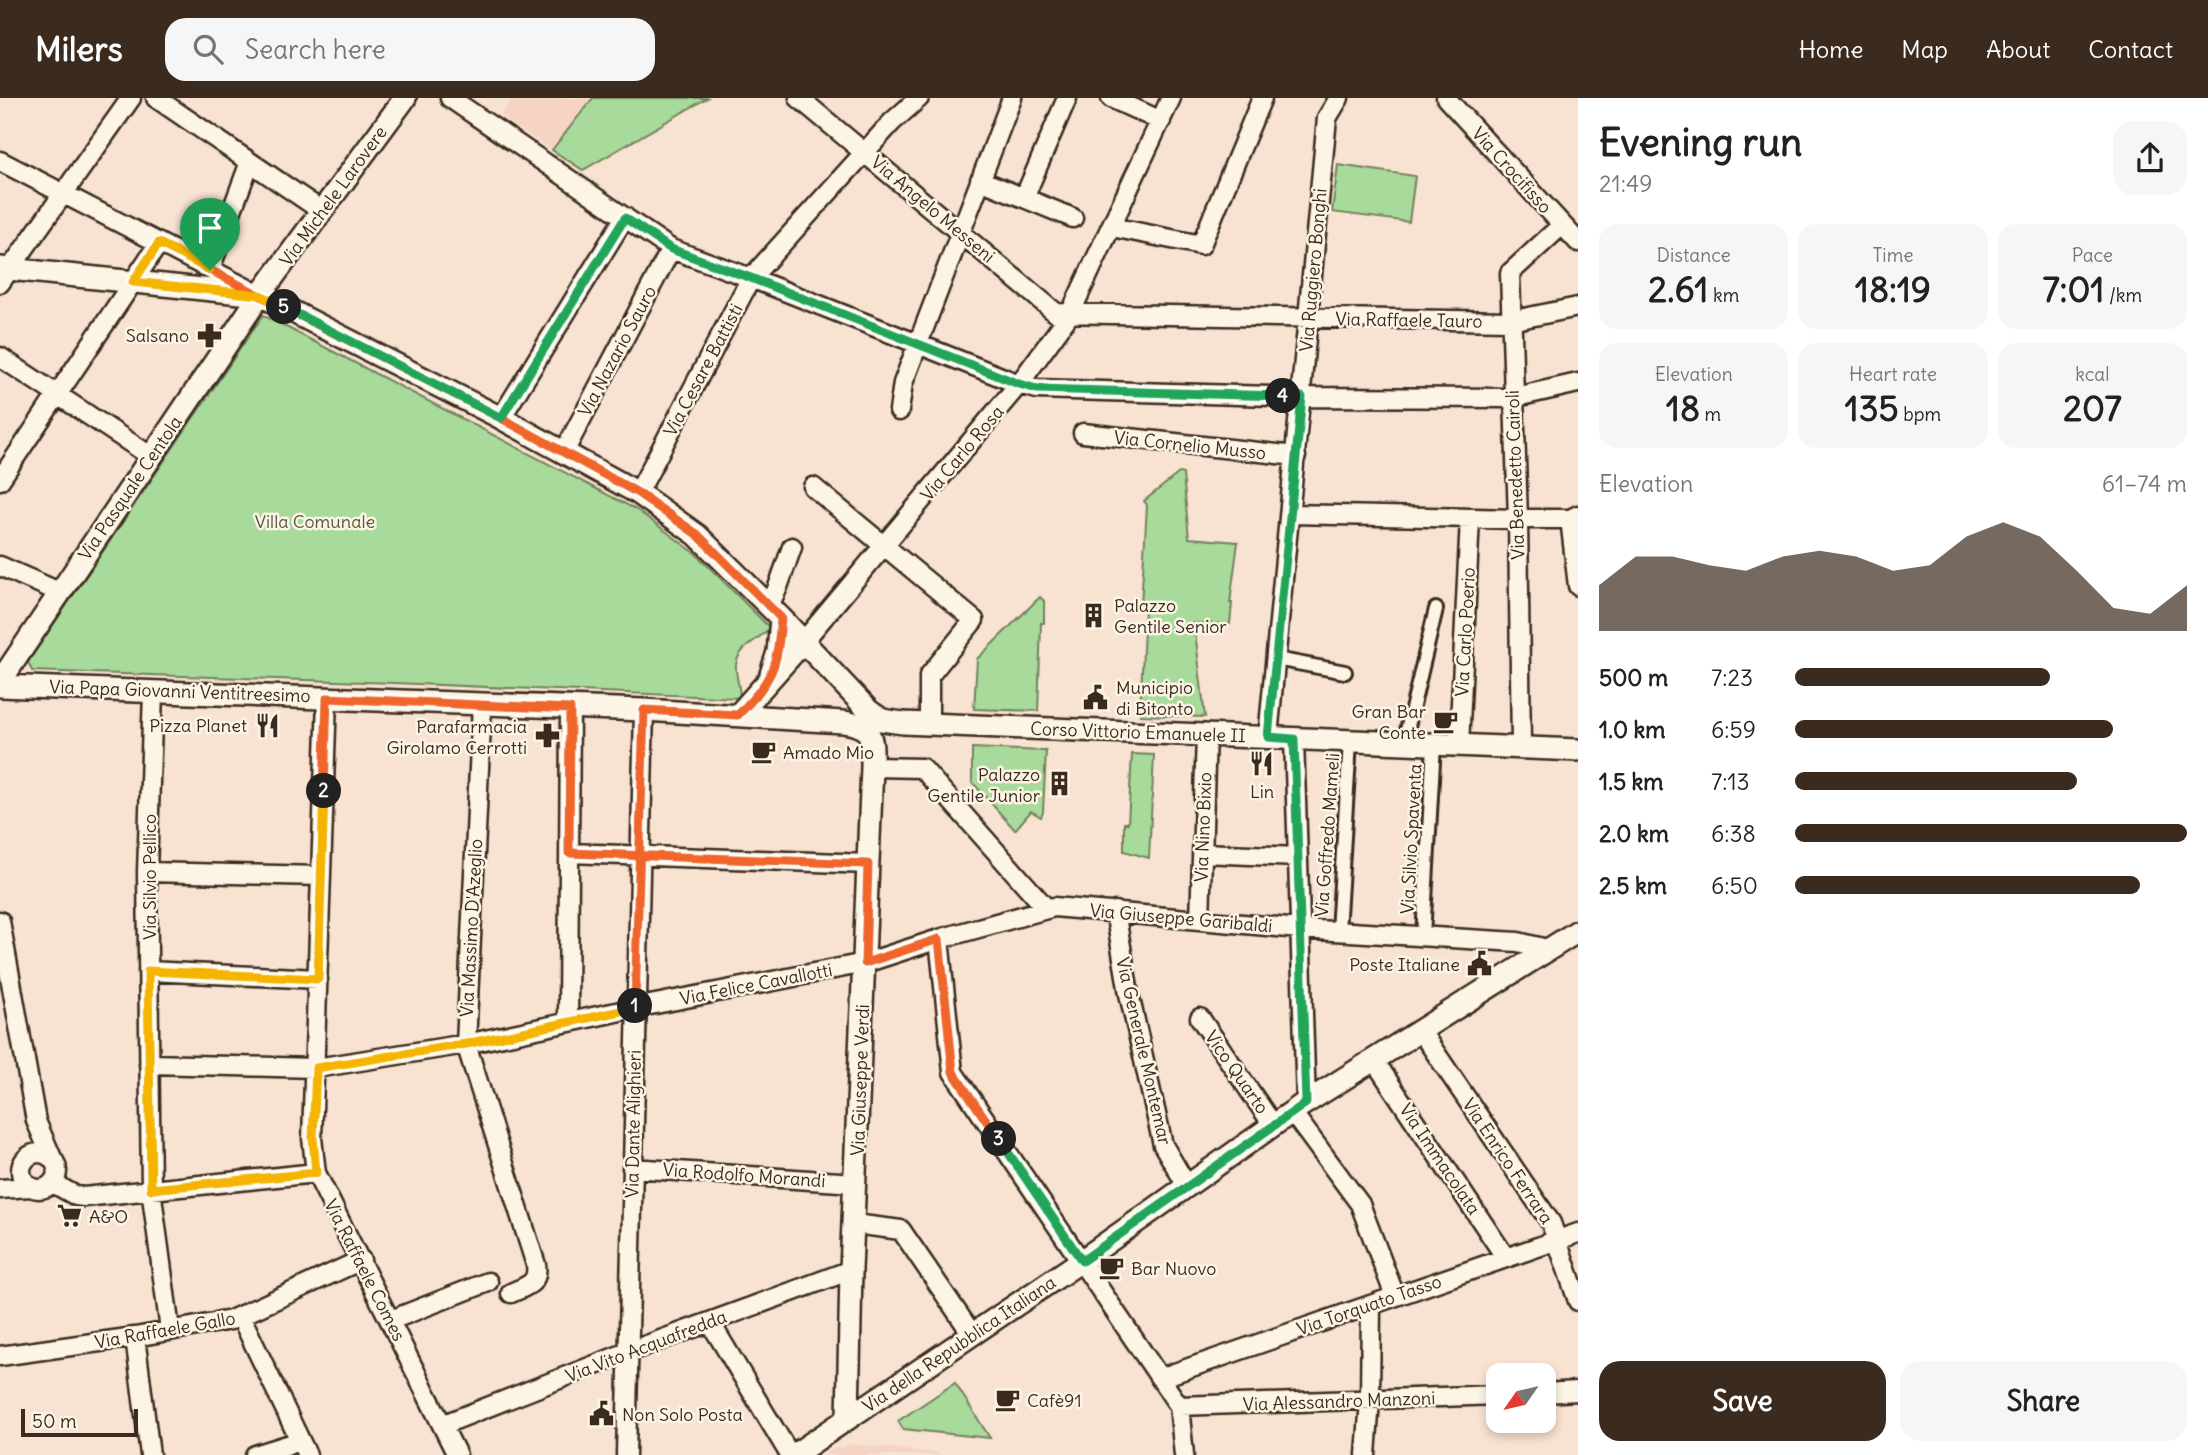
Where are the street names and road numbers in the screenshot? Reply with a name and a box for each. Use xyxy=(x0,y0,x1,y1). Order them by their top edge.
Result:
street label: Via Michele Larovere xyxy=(274,121,392,271)
street label: Via Crocifisso xyxy=(1467,122,1557,218)
street label: Via Angelo Messeni xyxy=(866,150,1000,268)
street label: Via Ruggiero Bonghi xyxy=(1294,187,1332,353)
street label: Via Nazario Sauro xyxy=(573,282,661,420)
street label: Via Cesare Battisti xyxy=(658,300,748,440)
street label: Via Raffaele Tauro xyxy=(1335,307,1483,333)
street label: Via Benedetto Cairoli xyxy=(1501,390,1529,560)
street label: Via Carlo Rosa xyxy=(915,401,1009,505)
street label: Via Pasquale Centola xyxy=(73,411,187,565)
street label: Via Cornelio Musso xyxy=(1113,426,1267,464)
street label: Via Carlo Poerio xyxy=(1450,567,1480,697)
street label: Via Papa Giovanni Ventitreesimo xyxy=(49,675,311,707)
street label: Corso Vittorio Emanuele II xyxy=(1030,717,1246,747)
street label: Via Goffredo Mameli xyxy=(1310,752,1344,918)
street label: Via Silvio Spaventa xyxy=(1396,763,1426,915)
street label: Via Nino Bixio xyxy=(1190,772,1216,882)
street label: Via Silvio Pellico xyxy=(138,814,161,940)
street label: Via Massimo D'Azeglio xyxy=(455,838,487,1018)
street label: Via Giuseppe Garibaldi xyxy=(1089,899,1273,937)
street label: Via Generale Montemar xyxy=(1111,955,1177,1148)
street label: Via Felice Cavallotti xyxy=(678,958,834,1010)
street label: Via Giuseppe Verdi xyxy=(846,1004,874,1156)
street label: Vico Quarto xyxy=(1200,1026,1274,1118)
street label: Via Dante Alighieri xyxy=(620,1050,646,1198)
street label: Via Enrico Ferrara xyxy=(1457,1094,1559,1228)
street label: Via Immacolata xyxy=(1394,1099,1486,1219)
street label: Via Rodolfo Morandi xyxy=(662,1158,826,1192)
street label: Via Raffaele Comes xyxy=(319,1195,411,1345)
street label: Via Torquato Tasso xyxy=(1294,1269,1444,1341)
street label: Via della Repubblica Italiana xyxy=(858,1271,1060,1417)
street label: Via Vito Acquafredda xyxy=(562,1305,730,1387)
street label: Via Raffaele Gallo xyxy=(93,1306,237,1354)
street label: Via Alessandro Manzoni xyxy=(1242,1386,1436,1416)

